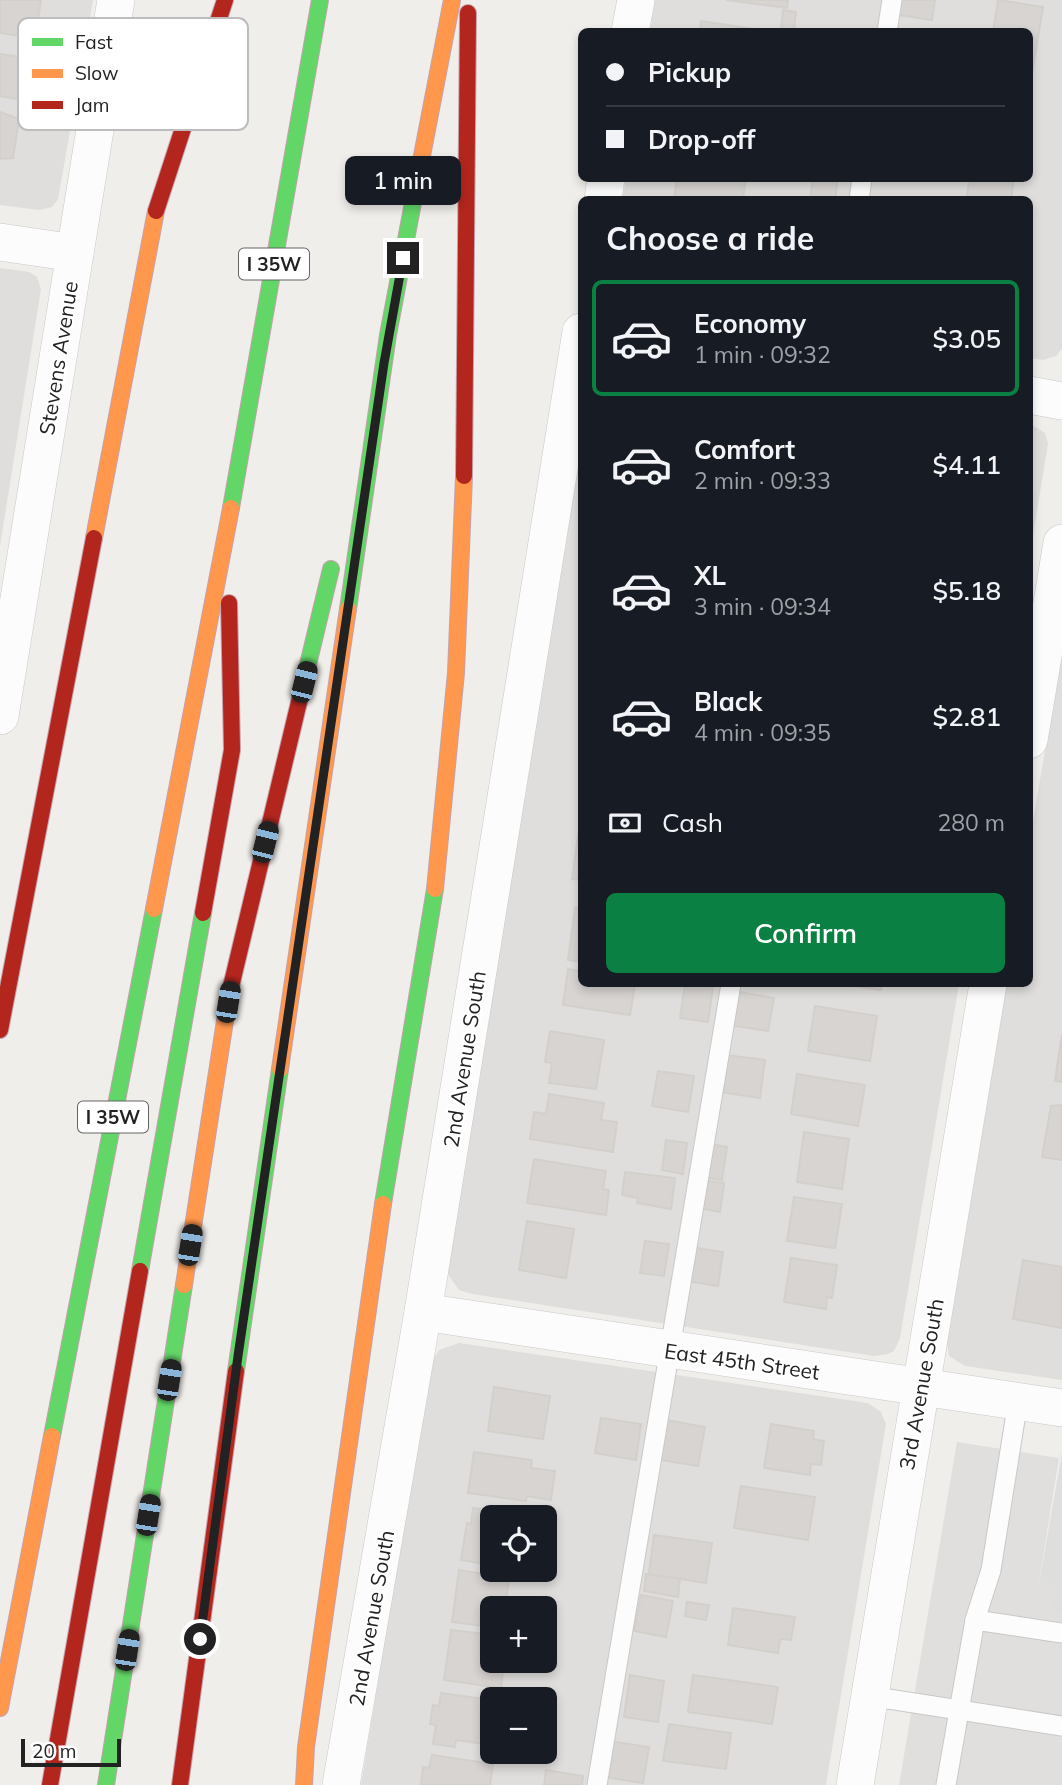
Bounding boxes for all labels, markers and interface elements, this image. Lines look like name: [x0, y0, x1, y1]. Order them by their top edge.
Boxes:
legend: [18, 18, 248, 130]
text: Fast: [75, 30, 113, 54]
text: Pickup: [648, 56, 731, 89]
text: Slow: [75, 61, 119, 85]
text: Jam: [75, 93, 109, 117]
text: Drop-off: [648, 123, 755, 156]
callout: 1 min: [345, 156, 461, 205]
text: 1 min: [373, 166, 433, 195]
text: Choose a ride: [606, 218, 814, 258]
route end: [387, 242, 419, 274]
road number: I 35W: [239, 248, 309, 280]
street label: Stevens Avenue: [33, 279, 83, 437]
icon: car: [610, 307, 673, 370]
text: Economy: [694, 307, 806, 340]
text: $3.05: [932, 322, 1001, 355]
text: 1 min · 09:32: [694, 340, 831, 369]
icon: car: [610, 433, 673, 496]
text: Comfort: [694, 433, 795, 466]
text: $4.11: [932, 448, 1001, 481]
text: 2 min · 09:33: [694, 466, 831, 495]
icon: car: [610, 559, 673, 622]
text: XL: [694, 559, 726, 592]
text: $5.18: [932, 574, 1001, 607]
text: 3 min · 09:34: [694, 592, 831, 621]
car: [289, 659, 320, 705]
icon: car: [610, 685, 673, 748]
text: Black: [694, 685, 762, 718]
text: $2.81: [932, 700, 1001, 733]
text: 4 min · 09:35: [694, 718, 831, 747]
icon: cash: [606, 804, 644, 842]
text: Cash: [662, 806, 723, 839]
text: 280 m: [937, 808, 1005, 837]
car: [250, 819, 281, 865]
button: Confirm: [606, 893, 1005, 973]
street label: 2nd Avenue South: [437, 969, 491, 1149]
car: [215, 980, 242, 1024]
road number: I 35W: [78, 1102, 148, 1133]
car: [177, 1223, 204, 1267]
street label: 3rd Avenue South: [893, 1296, 949, 1472]
street label: East 45th Street: [663, 1337, 821, 1385]
car: [156, 1358, 183, 1402]
car: [135, 1493, 162, 1537]
map controls: [480, 1505, 557, 1764]
button: locate: [480, 1505, 557, 1582]
street label: 2nd Avenue South: [343, 1528, 399, 1708]
button: +: [480, 1596, 557, 1673]
route start: [184, 1623, 216, 1655]
car: [114, 1628, 141, 1672]
button: −: [480, 1687, 557, 1764]
scale bar: [21, 1736, 121, 1768]
text: 20 m: [32, 1739, 76, 1763]

